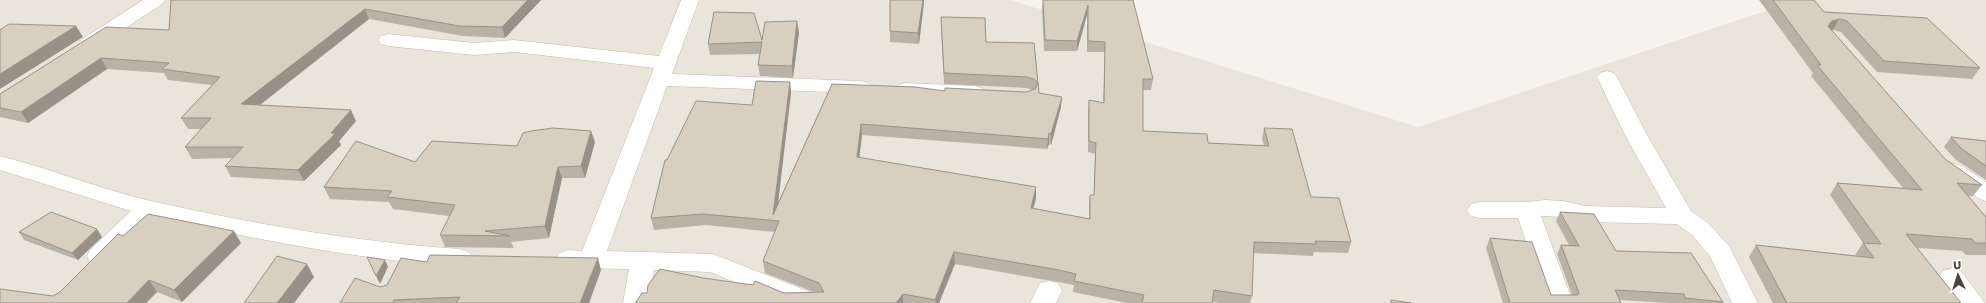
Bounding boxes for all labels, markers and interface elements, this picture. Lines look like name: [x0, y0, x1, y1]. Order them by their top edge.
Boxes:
north arrow: [1938, 255, 1978, 295]
text: U: [1953, 258, 1962, 271]

